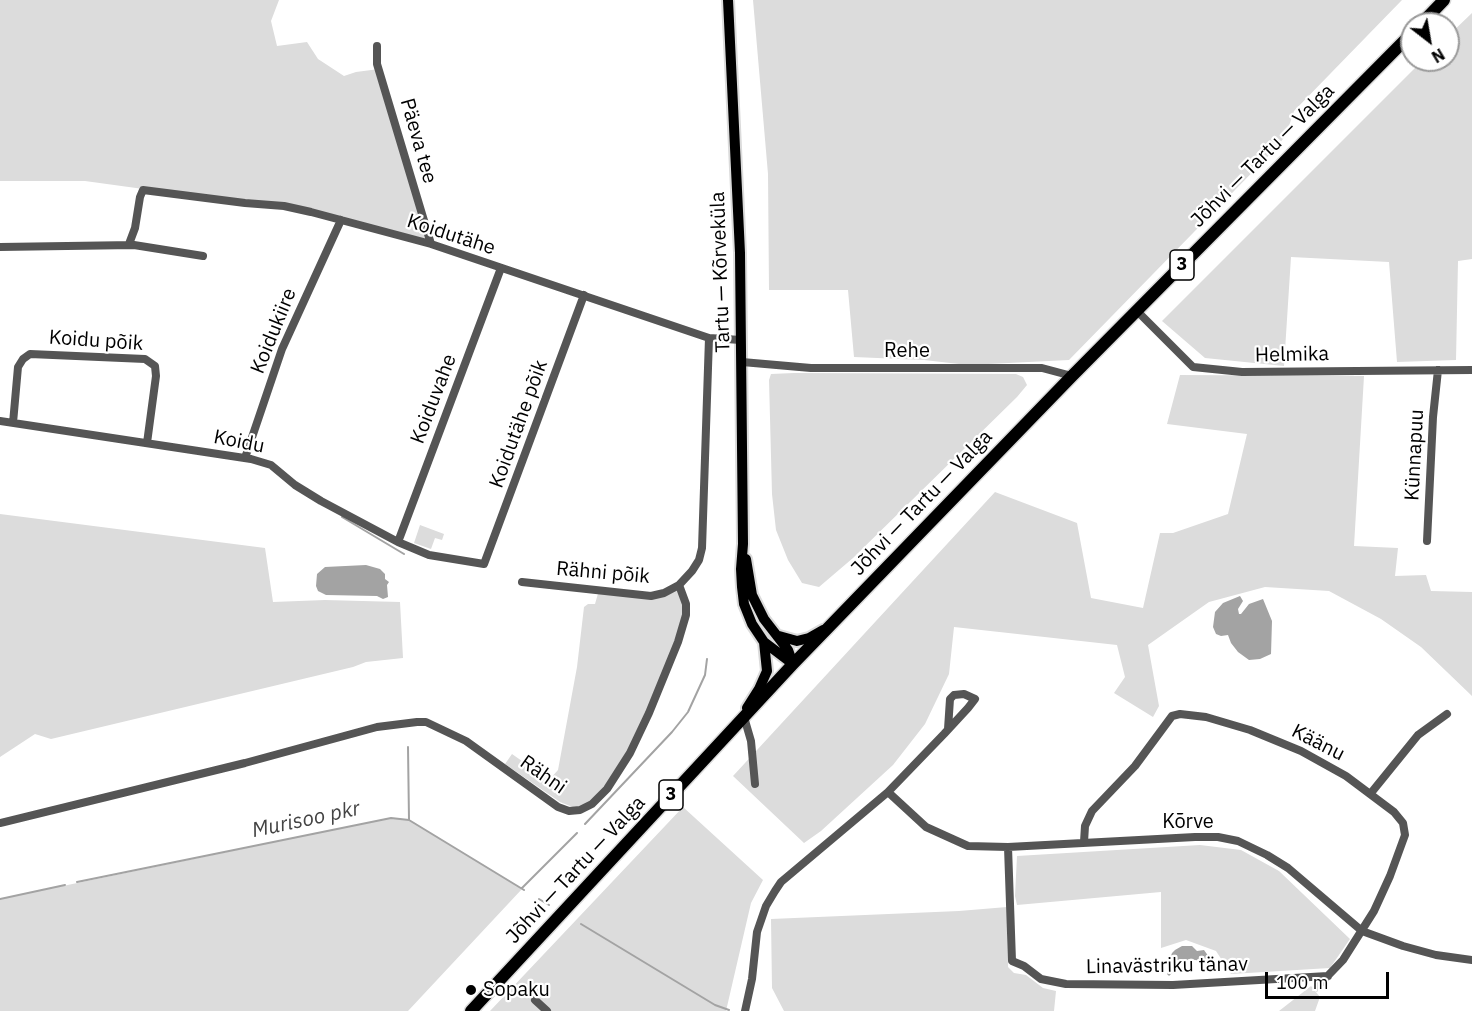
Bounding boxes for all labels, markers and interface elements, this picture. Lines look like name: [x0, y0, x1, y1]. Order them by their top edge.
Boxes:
north arrow: [1400, 12, 1460, 72]
text: N: [1428, 44, 1448, 67]
street label: Jõhvi — Tartu — Valga: [1186, 79, 1340, 233]
street label: Päeva tee: [394, 96, 442, 186]
street label: Tartu — Kõrveküla: [706, 191, 736, 353]
street label: Koidutähe: [404, 209, 498, 261]
road number: 3: [1170, 250, 1194, 280]
street label: Koidukiire: [246, 285, 302, 377]
street label: Koidu põik: [48, 326, 144, 356]
street label: Rehe: [884, 339, 930, 363]
street label: Helmika: [1255, 342, 1329, 368]
street label: Koiduvahe: [406, 351, 462, 447]
street label: Koidutähe põik: [485, 357, 553, 491]
street label: Künnapuu: [1401, 409, 1429, 501]
street label: Koidu: [212, 425, 266, 459]
street label: Jõhvi — Tartu — Valga: [846, 425, 998, 581]
street label: Rähni põik: [555, 557, 651, 589]
street label: Käänu: [1287, 719, 1349, 767]
street label: Rähni: [515, 751, 571, 799]
road number: 3: [659, 780, 683, 810]
street label: Jõhvi — Tartu — Valga: [501, 791, 651, 949]
water label: Murisoo pkr: [250, 796, 362, 844]
street label: Kõrve: [1162, 810, 1214, 834]
street label: Linavästriku tänav: [1086, 953, 1248, 979]
scale bar: [1268, 960, 1392, 998]
text: 100 m: [1276, 971, 1328, 994]
place label: Sopaku: [483, 978, 550, 1002]
marker: Sopaku: [464, 983, 478, 997]

